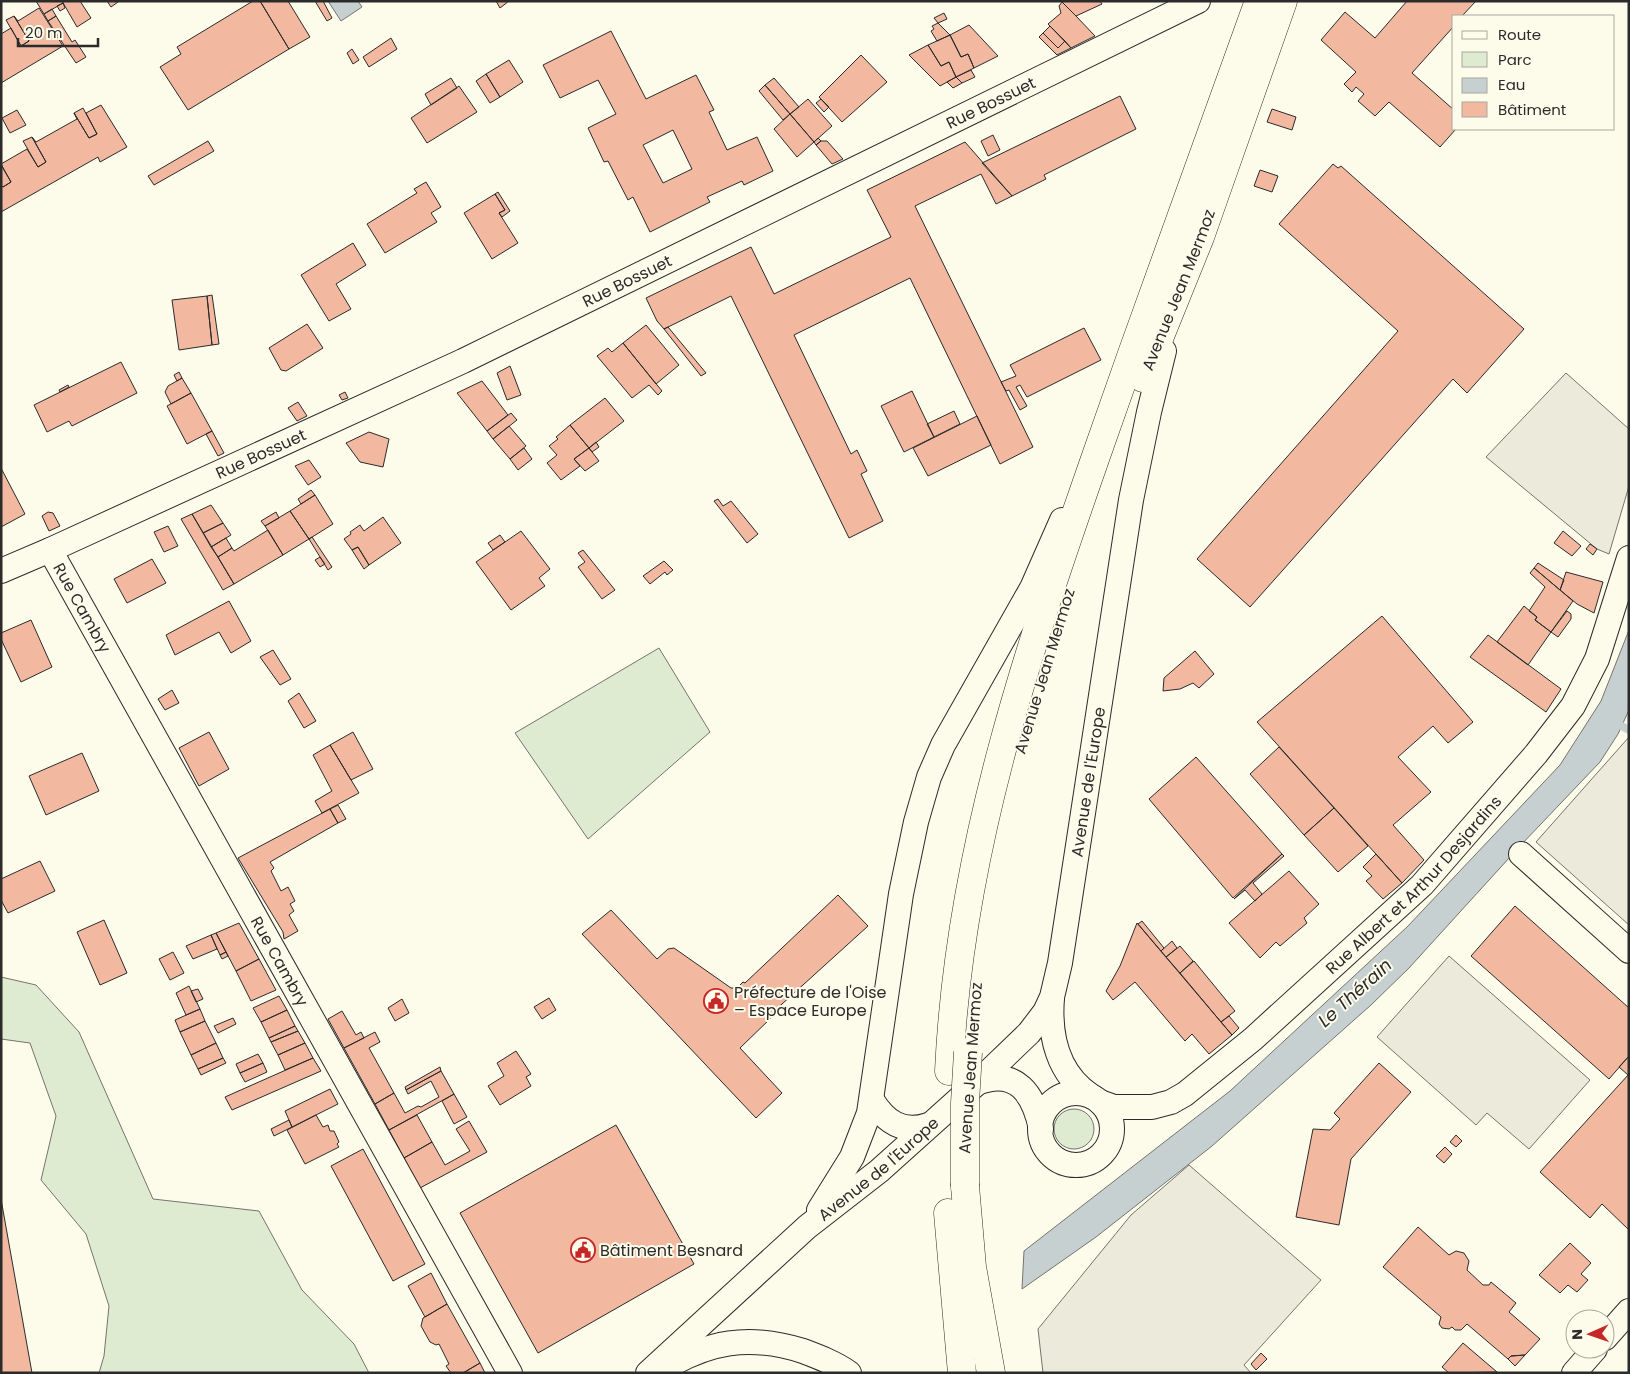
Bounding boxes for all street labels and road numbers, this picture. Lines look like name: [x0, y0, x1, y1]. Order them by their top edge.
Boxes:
street label: Rue Bossuet: [942, 71, 1040, 135]
street label: Avenue Jean Mermoz: [1136, 206, 1221, 374]
street label: Rue Bossuet: [579, 249, 676, 313]
street label: Rue Bossuet: [212, 423, 310, 485]
street label: Rue Cambry: [47, 559, 116, 657]
street label: Avenue Jean Mermoz: [1008, 586, 1081, 757]
street label: Avenue de l'Europe: [1065, 705, 1111, 859]
street label: Rue Albert et Arthur Desjardins: [1321, 791, 1507, 980]
street label: Rue Cambry: [245, 912, 314, 1010]
street label: Avenue Jean Mermoz: [953, 982, 988, 1155]
street label: Avenue de l'Europe: [813, 1112, 944, 1226]

